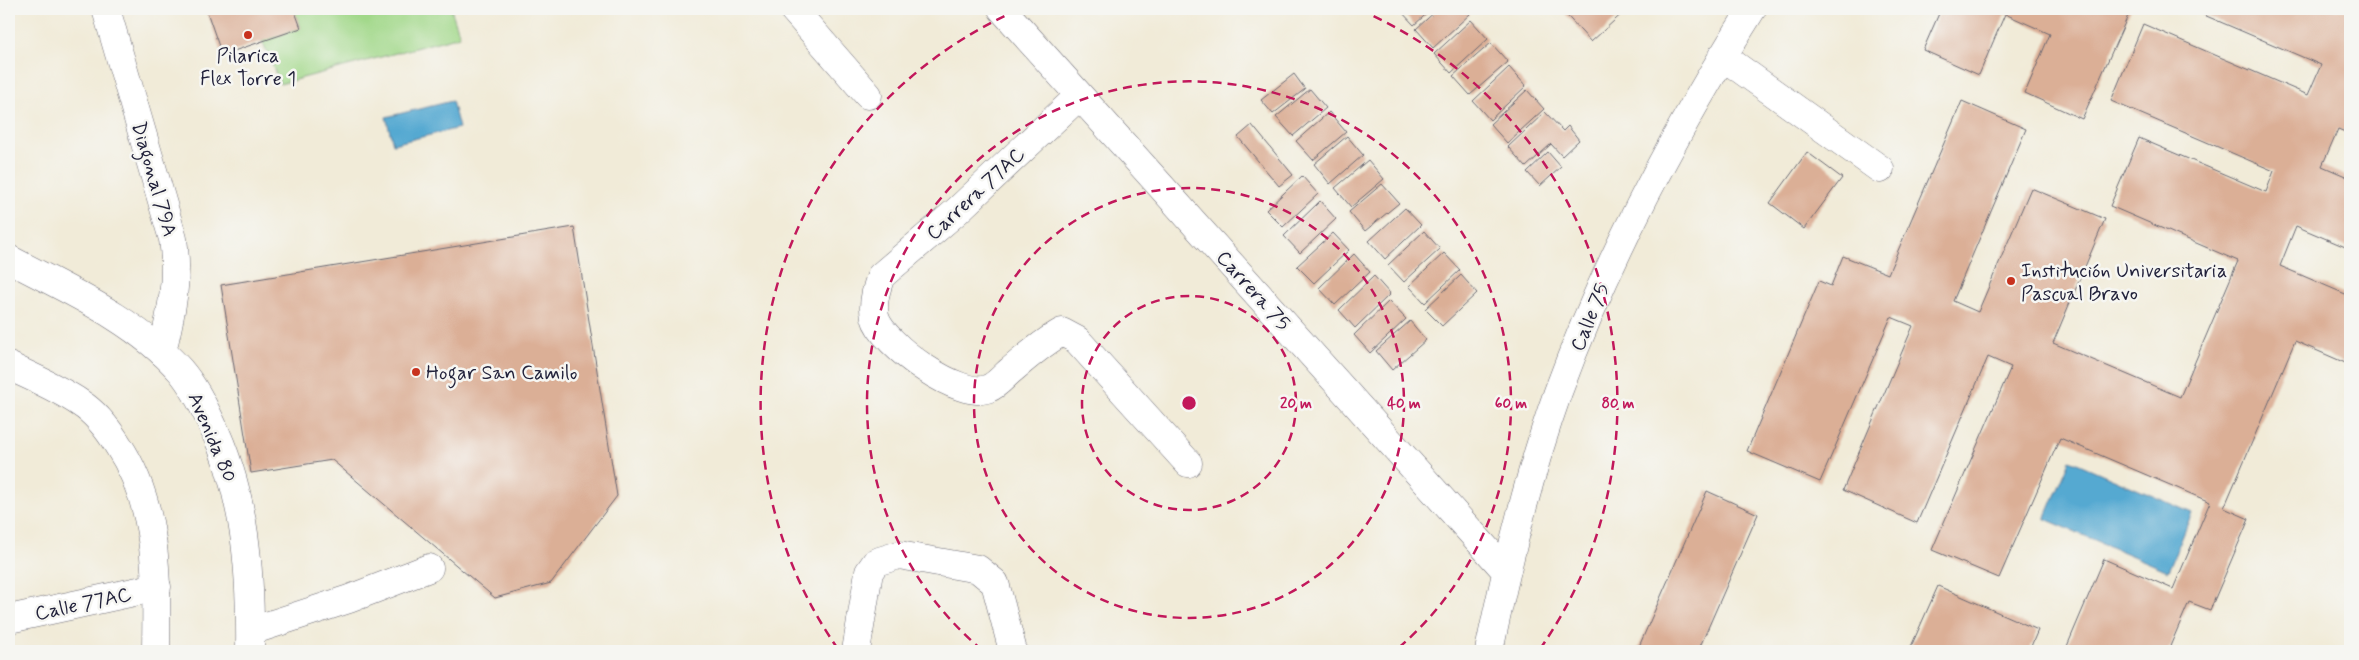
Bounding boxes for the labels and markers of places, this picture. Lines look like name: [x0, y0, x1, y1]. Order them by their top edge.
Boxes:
marker: Pilarica Flex Torre 1: [242, 29, 254, 41]
place label: Pilarica Flex Torre 1: [200, 43, 296, 93]
place label: Institución Universitaria Pascual Bravo: [2021, 258, 2227, 308]
marker: Institución Universitaria Pascual Bravo: [2005, 275, 2017, 287]
place label: Hogar San Camilo: [426, 360, 577, 389]
marker: Hogar San Camilo: [410, 366, 422, 378]
centre of rings: [1180, 394, 1198, 412]

